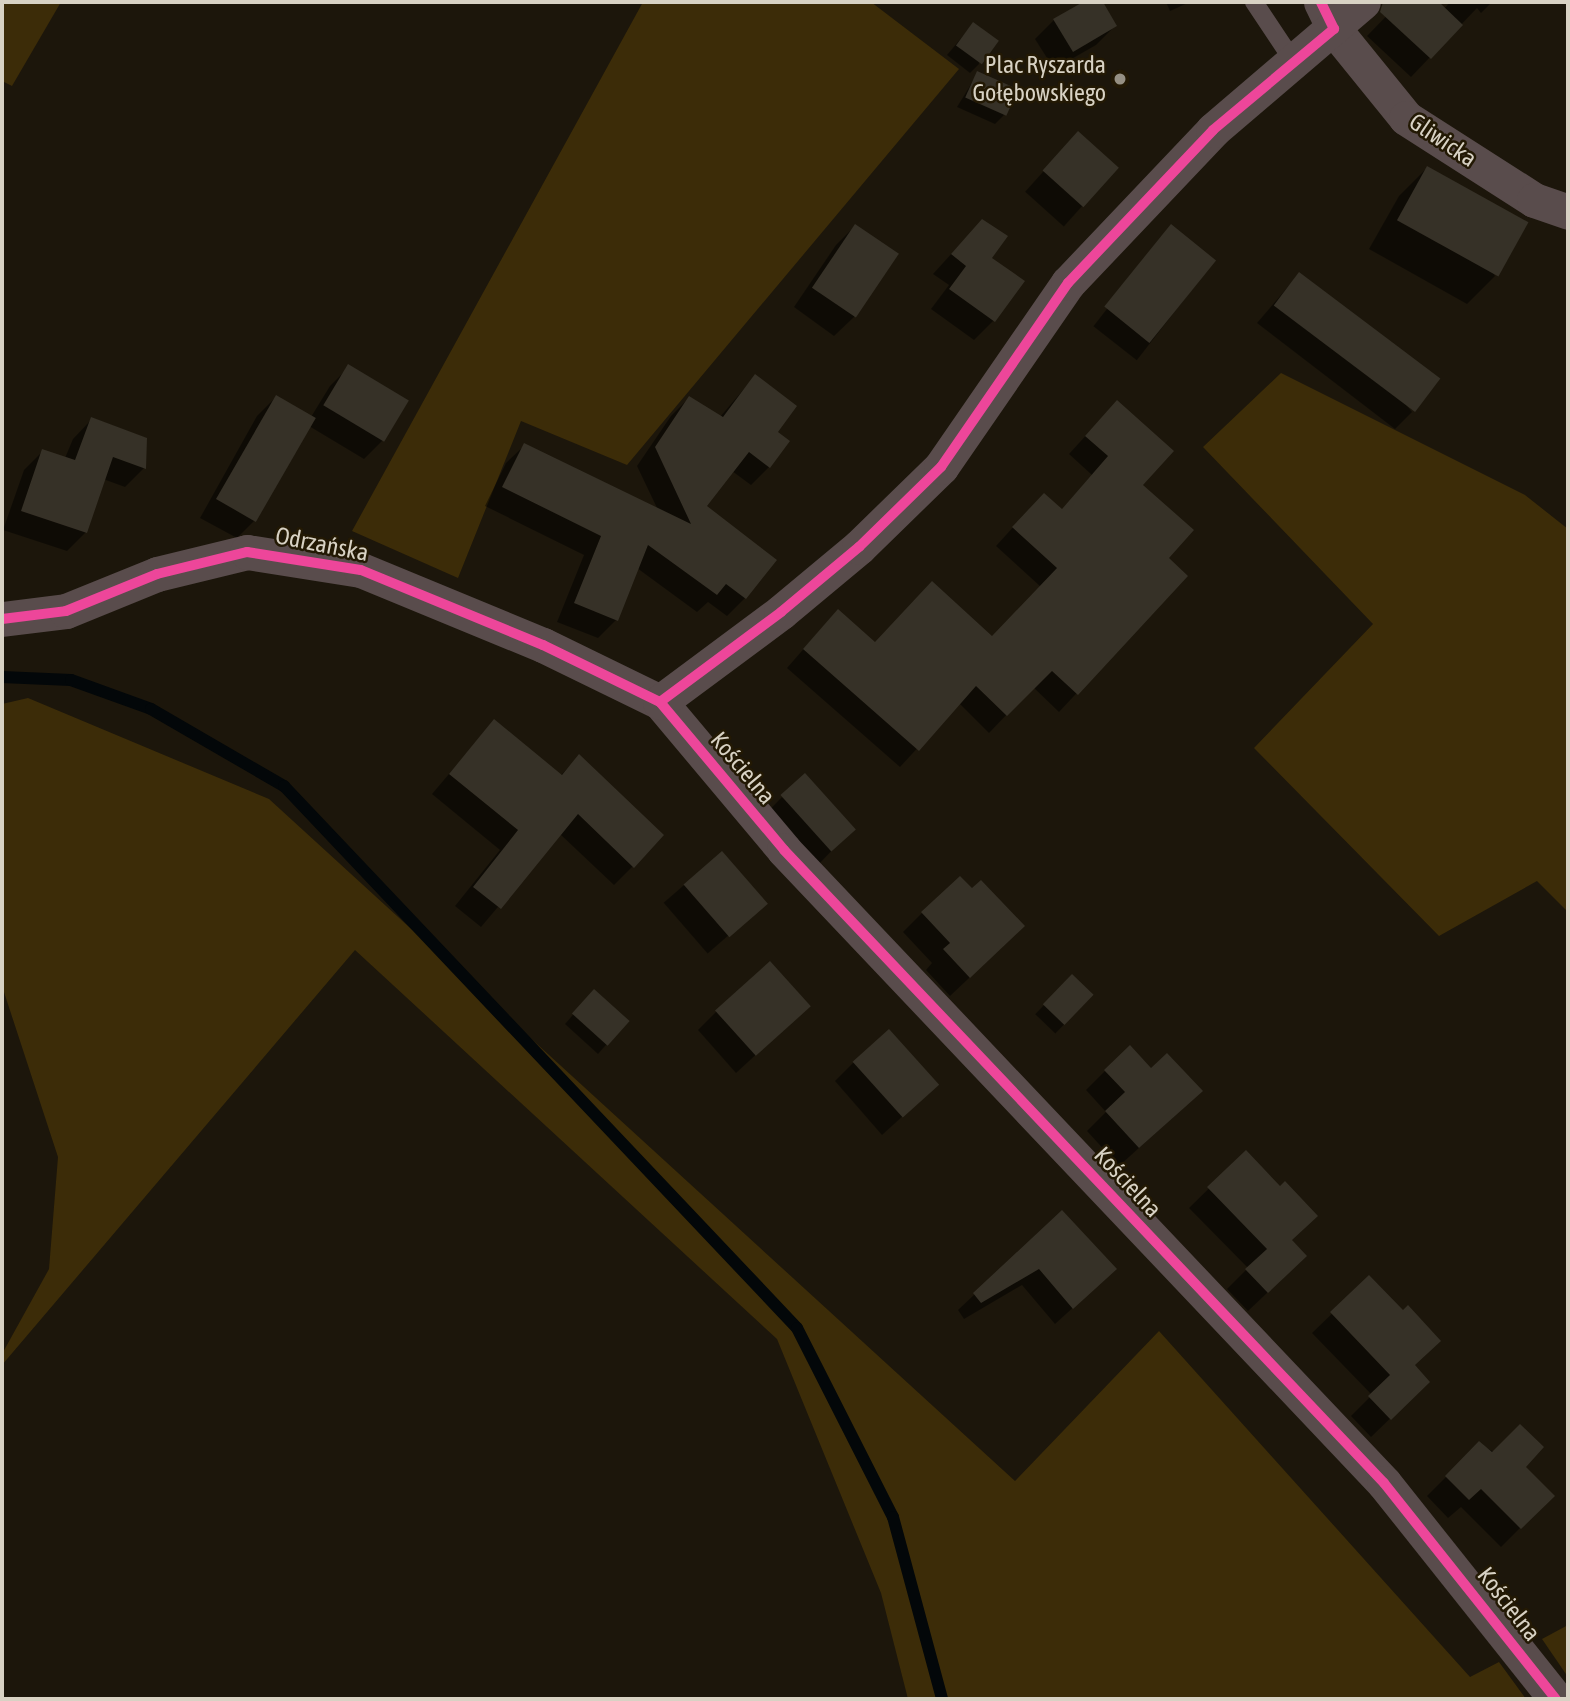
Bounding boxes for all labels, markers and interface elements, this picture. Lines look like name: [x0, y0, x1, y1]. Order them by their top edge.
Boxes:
place label: Plac Ryszarda Gołębowskiego: [972, 51, 1106, 107]
marker: Plac Ryszarda Gołębowskiego: [1112, 71, 1128, 87]
street label: Gliwicka: [1404, 107, 1482, 173]
street label: Odrzańska: [273, 521, 371, 567]
street label: Kościelna: [704, 726, 782, 810]
street label: Kościelna: [1088, 1141, 1168, 1223]
street label: Kościelna: [1471, 1561, 1547, 1647]

